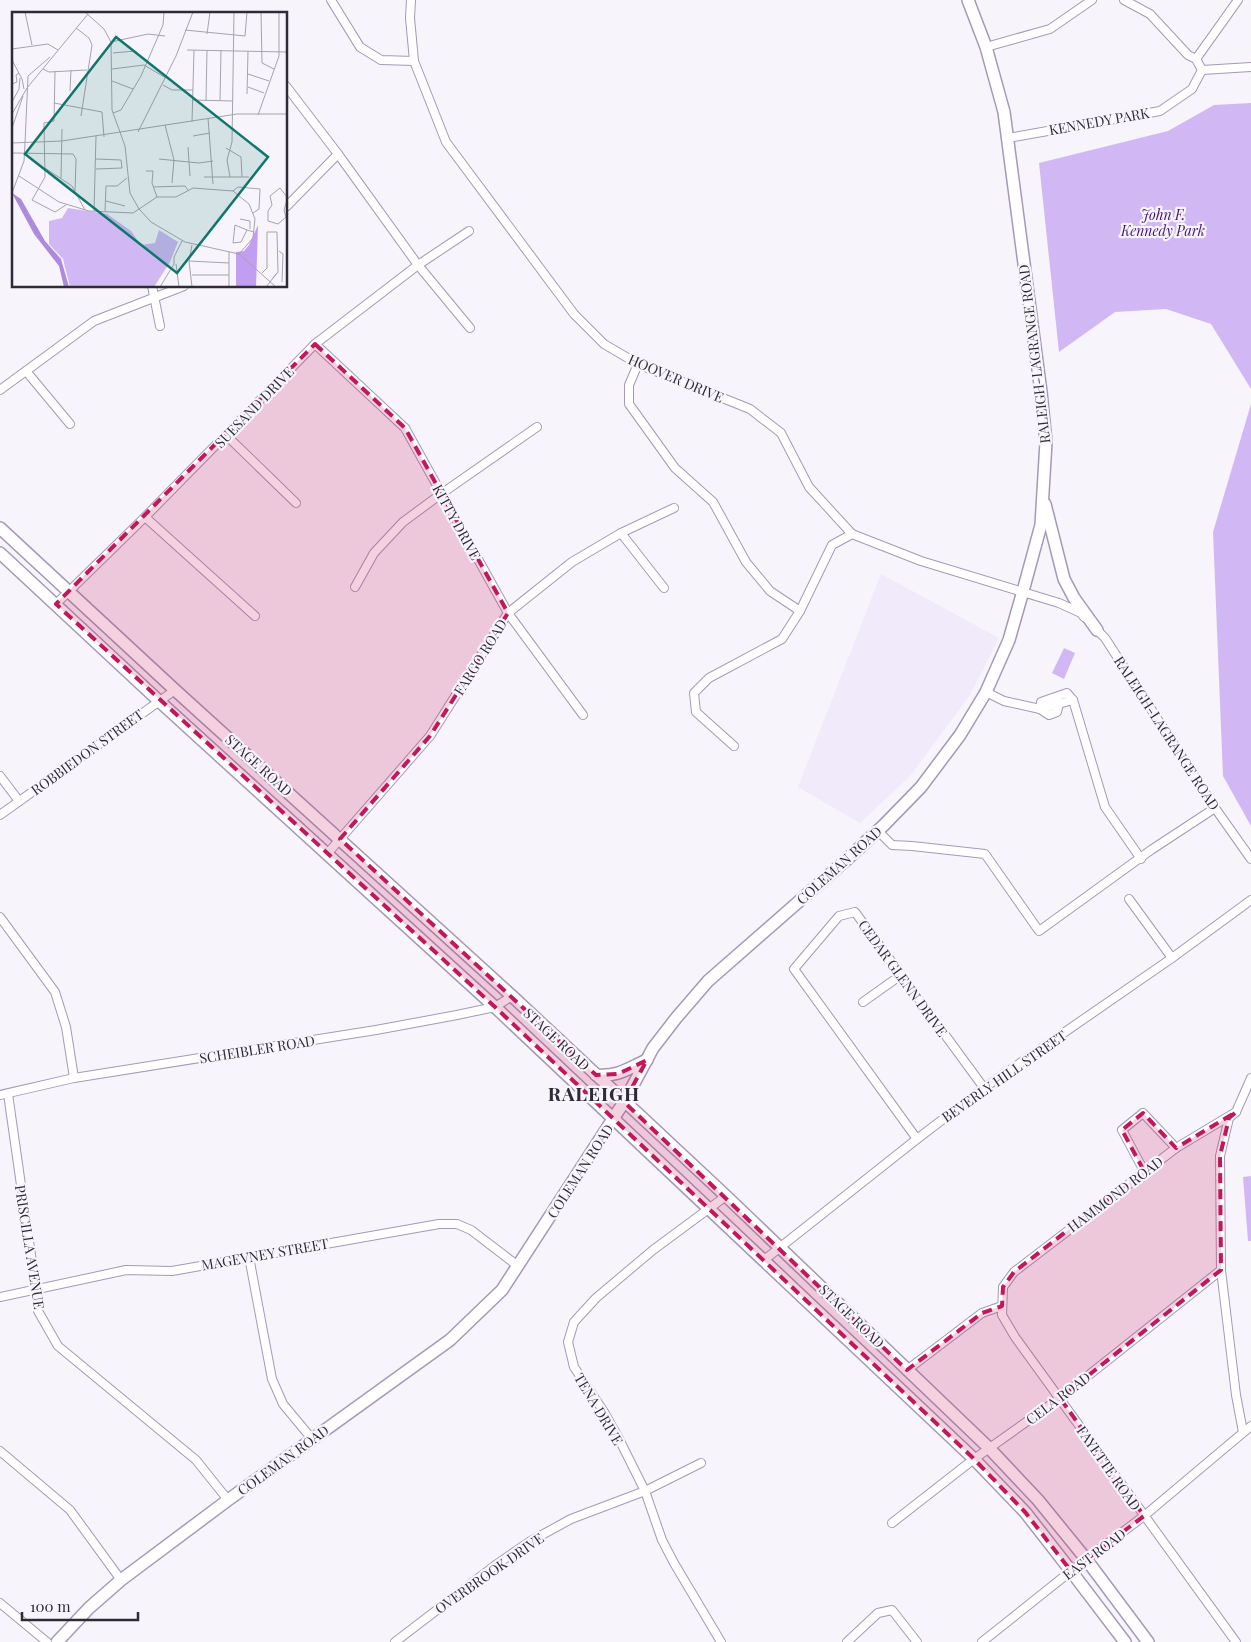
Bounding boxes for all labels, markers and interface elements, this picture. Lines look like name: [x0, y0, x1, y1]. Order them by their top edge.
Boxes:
inset map: [12, 12, 288, 288]
street label: KENNEDY PARK: [1047, 103, 1151, 139]
park label: John F. Kennedy Park: [1120, 205, 1205, 240]
street label: RALEIGH-LAGRANGE ROAD: [1014, 263, 1054, 445]
street label: HOOVER DRIVE: [625, 349, 727, 407]
street label: SUESAND DRIVE: [210, 362, 298, 452]
street label: KITTY DRIVE: [428, 481, 486, 563]
street label: FARGO ROAD: [449, 615, 511, 699]
street label: RALEIGH-LAGRANGE ROAD: [1110, 652, 1224, 814]
street label: ROBBIEDON STREET: [27, 705, 147, 799]
street label: STAGE ROAD: [221, 730, 297, 800]
street label: COLEMAN ROAD: [792, 822, 886, 908]
street label: CEDAR GLENN DRIVE: [854, 916, 952, 1040]
street label: STAGE ROAD: [520, 1003, 594, 1075]
street label: BEVERLY HILL STREET: [938, 1025, 1071, 1126]
street label: SCHEIBLER ROAD: [198, 1030, 316, 1068]
district label: RALEIGH: [548, 1080, 640, 1106]
street label: COLEMAN ROAD: [542, 1120, 618, 1222]
street label: HAMMOND ROAD: [1063, 1152, 1167, 1236]
street label: PRISCILLA AVENUE: [11, 1183, 49, 1311]
street label: MAGEVNEY STREET: [200, 1233, 330, 1275]
street label: STAGE ROAD: [815, 1280, 889, 1352]
street label: CELA ROAD: [1022, 1367, 1094, 1429]
street label: TENA DRIVE: [570, 1370, 628, 1448]
street label: COLEMAN ROAD: [233, 1420, 333, 1500]
street label: FAYETTE ROAD: [1073, 1422, 1145, 1514]
street label: EAST ROAD: [1058, 1524, 1130, 1584]
street label: OVERBROOK DRIVE: [431, 1528, 547, 1618]
scale bar: [22, 1590, 139, 1622]
text: 100 m: [30, 1596, 71, 1616]

